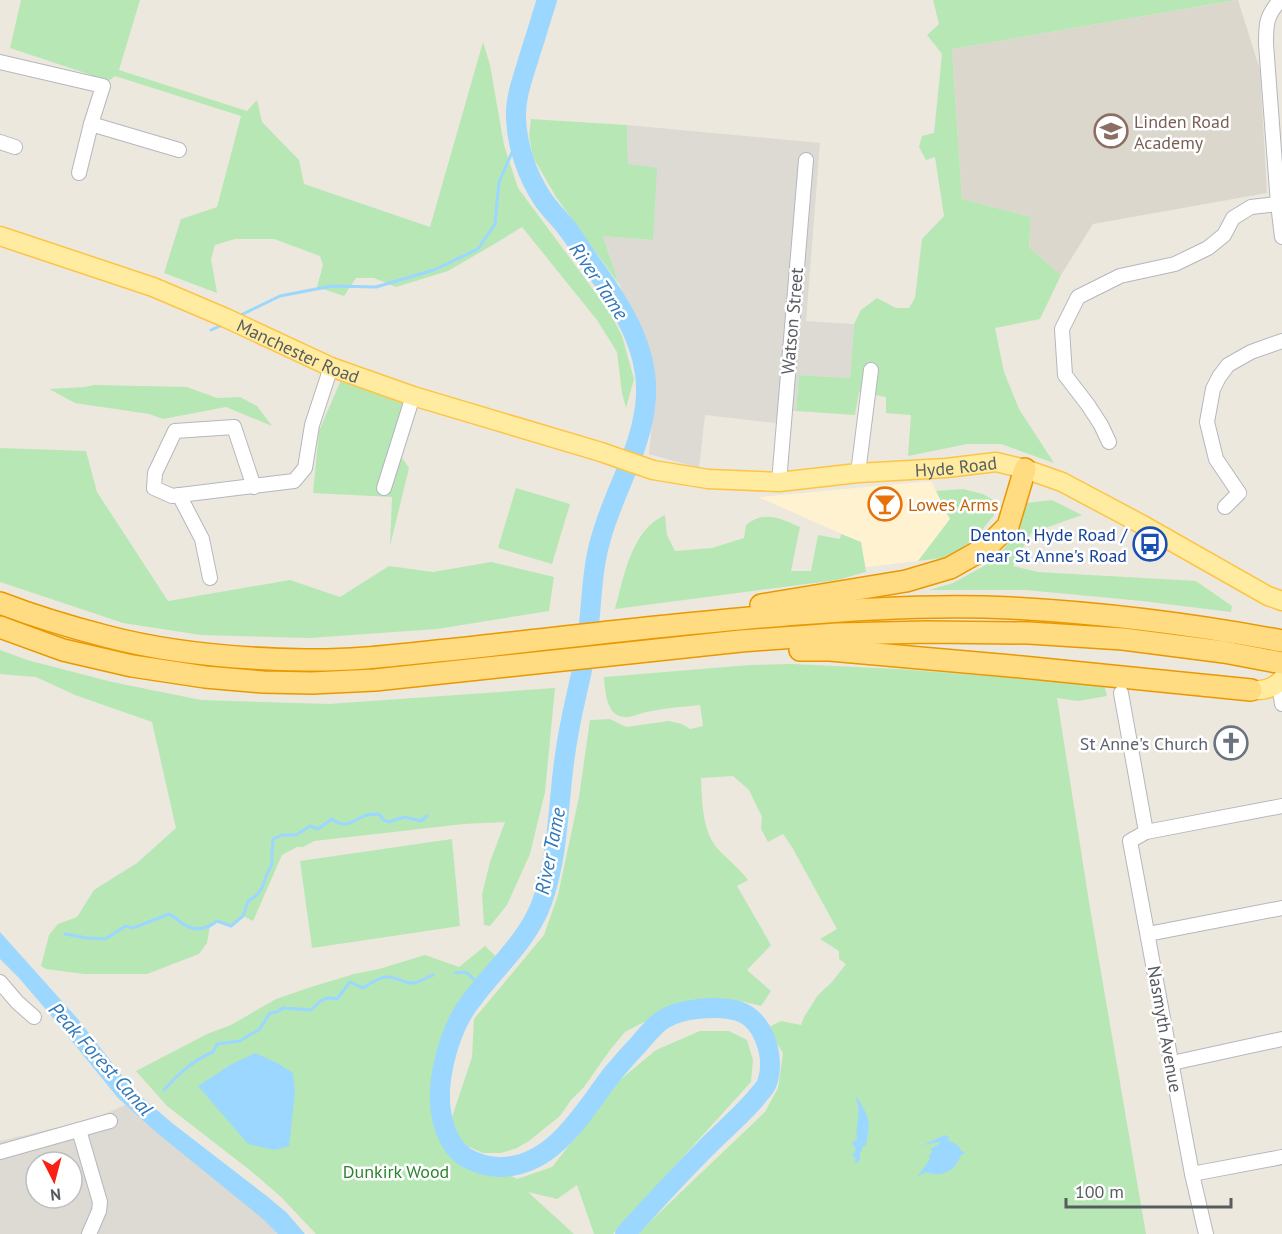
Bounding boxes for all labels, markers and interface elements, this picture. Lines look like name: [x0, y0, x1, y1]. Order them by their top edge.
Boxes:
place label: Linden Road Academy: [1134, 110, 1230, 154]
school or university icon: Linden Road Academy: [1093, 113, 1129, 149]
water label: River Tame: [564, 237, 635, 325]
street label: Watson Street: [776, 267, 808, 375]
street label: Manchester Road: [233, 313, 363, 388]
street label: Hyde Road: [914, 450, 998, 481]
bar icon: Lowes Arms: [867, 486, 903, 522]
place label: Lowes Arms: [908, 493, 999, 516]
place label: Denton, Hyde Road / near St Anne's Road: [970, 523, 1129, 567]
bus stop icon: Denton, Hyde Road / near St Anne's Road: [1132, 526, 1168, 562]
church icon: St Anne's Church: [1213, 725, 1249, 761]
place label: St Anne's Church: [1080, 732, 1208, 755]
water label: River Tame: [529, 805, 571, 897]
street label: Nasmyth Avenue: [1143, 964, 1187, 1094]
water label: Peak Forest Canal: [43, 997, 159, 1122]
north arrow: [24, 1150, 84, 1210]
park label: Dunkirk Wood: [343, 1160, 449, 1183]
scale bar: [1066, 1171, 1231, 1209]
text: 100 m: [1075, 1180, 1124, 1203]
text: N: [49, 1184, 62, 1205]

